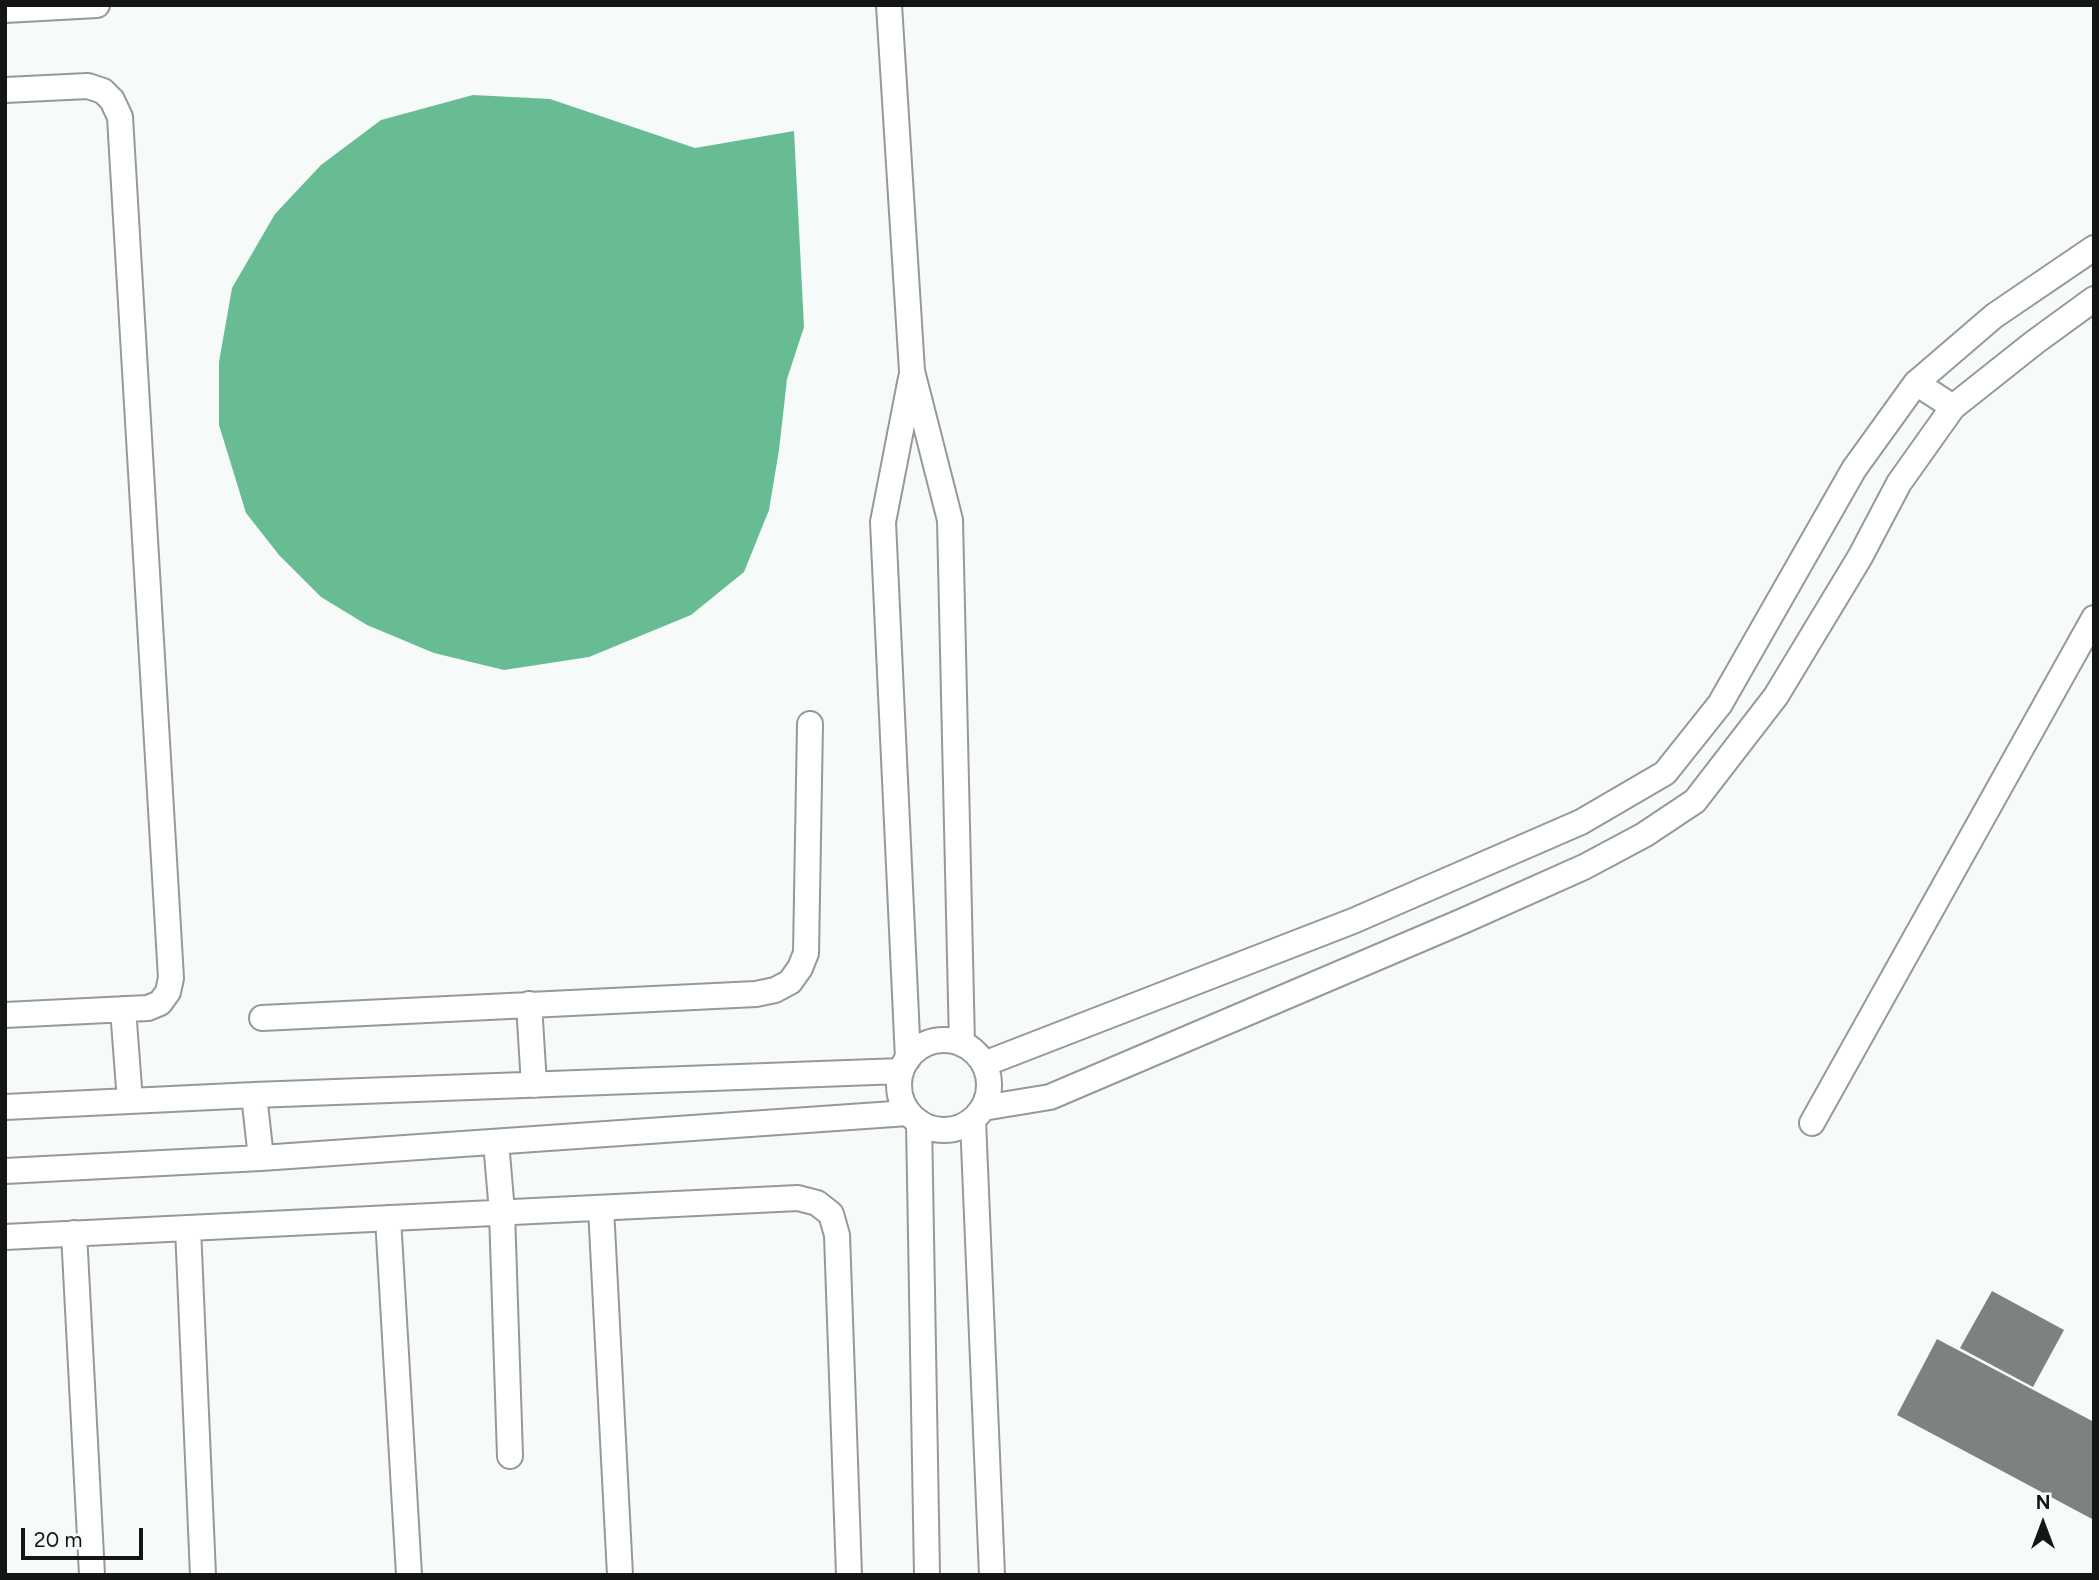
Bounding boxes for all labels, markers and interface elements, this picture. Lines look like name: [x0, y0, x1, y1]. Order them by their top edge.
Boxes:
north arrow: [2008, 1489, 2078, 1559]
text: N: [2036, 1491, 2050, 1514]
scale bar: [24, 1514, 147, 1558]
text: 20 m: [34, 1527, 82, 1552]

